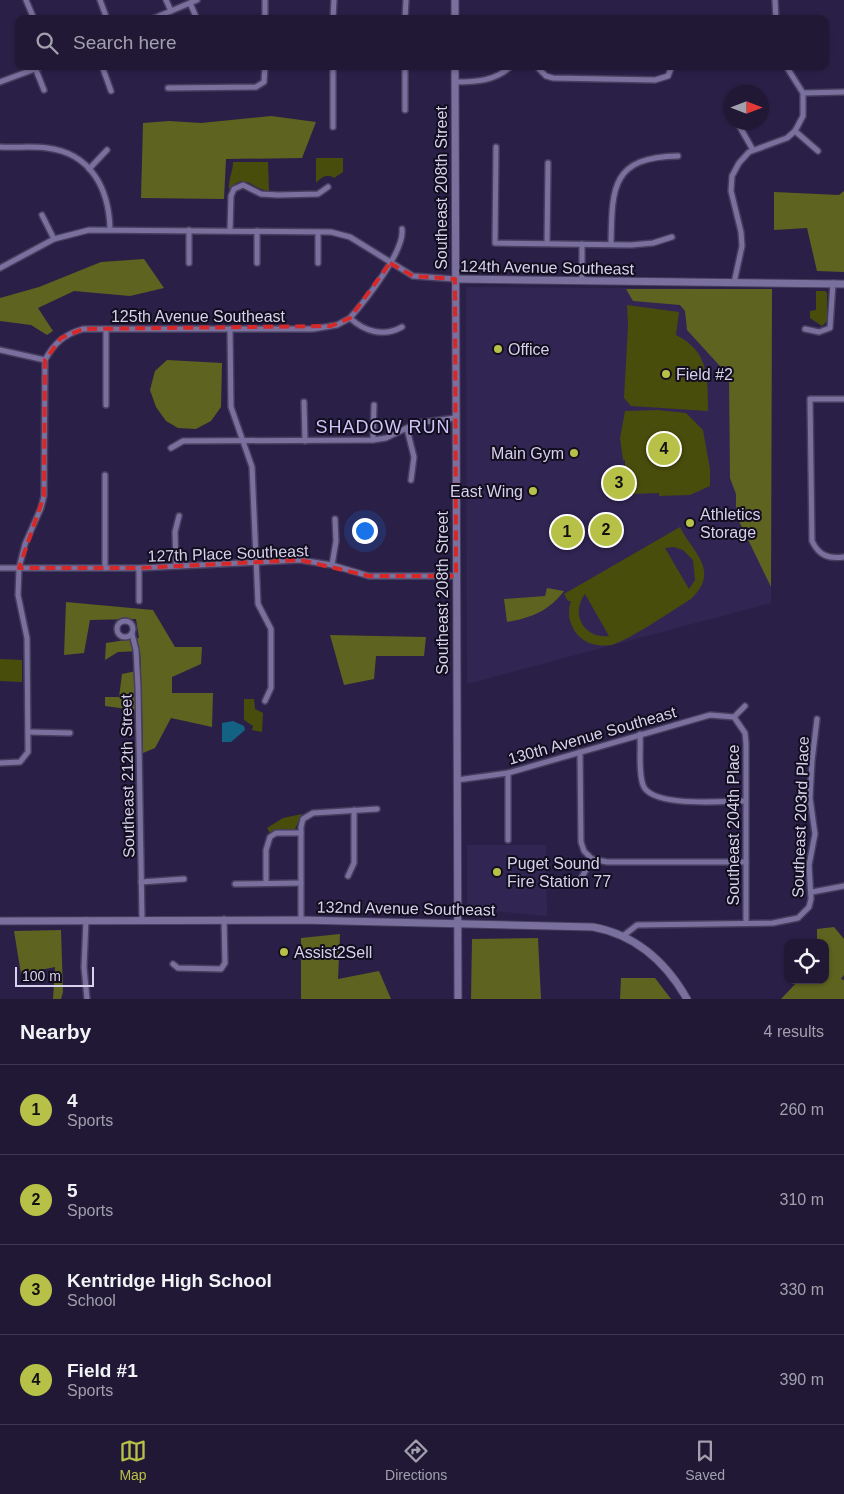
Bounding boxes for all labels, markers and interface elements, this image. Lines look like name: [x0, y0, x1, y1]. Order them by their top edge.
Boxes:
search box: [15, 15, 829, 70]
icon: search: [33, 29, 61, 57]
text: Search here: [73, 32, 177, 53]
north arrow: [724, 85, 769, 130]
street label: Southeast 208th Street: [433, 106, 450, 270]
street label: 124th Avenue Southeast: [460, 257, 635, 278]
street label: 125th Avenue Southeast: [111, 308, 286, 325]
place label: Office: [508, 341, 550, 358]
marker: Office: [492, 343, 504, 355]
place label: Field #2: [676, 366, 733, 383]
marker: Field #2: [660, 368, 672, 380]
district label: SHADOW RUN: [316, 417, 451, 437]
pin: 4: [648, 430, 680, 468]
place label: Main Gym: [491, 445, 564, 462]
marker: Main Gym: [568, 447, 580, 459]
pin: 3: [603, 464, 635, 502]
place label: East Wing: [450, 483, 523, 500]
marker: East Wing: [527, 485, 539, 497]
place label: Athletics Storage: [700, 506, 760, 541]
street label: Southeast 208th Street: [434, 511, 451, 675]
pin: 2: [590, 511, 622, 549]
pin: 1: [551, 513, 583, 551]
marker: Athletics Storage: [684, 517, 696, 529]
your location: [352, 518, 378, 544]
street label: 127th Place Southeast: [147, 542, 309, 565]
street label: Southeast 212th Street: [118, 693, 137, 858]
street label: 130th Avenue Southeast: [506, 703, 679, 768]
street label: Southeast 203rd Place: [789, 736, 812, 898]
street label: Southeast 204th Place: [725, 744, 742, 906]
place label: Puget Sound Fire Station 77: [507, 855, 611, 890]
marker: Puget Sound Fire Station 77: [491, 866, 503, 878]
street label: 132nd Avenue Southeast: [317, 898, 496, 919]
map controls: [784, 939, 829, 984]
button: locate: [784, 939, 829, 984]
place label: Assist2Sell: [294, 944, 372, 961]
marker: Assist2Sell: [278, 946, 290, 958]
scale bar: [15, 964, 94, 987]
text: 100 m: [22, 968, 61, 984]
text: Nearby: [20, 1020, 91, 1043]
text: 4 results: [764, 1023, 824, 1040]
text: 4: [67, 1090, 78, 1111]
text: 1: [32, 1101, 40, 1118]
text: 260 m: [780, 1101, 824, 1118]
text: Sports: [67, 1112, 113, 1129]
text: 5: [67, 1180, 78, 1201]
text: 2: [32, 1191, 40, 1208]
text: 310 m: [780, 1191, 824, 1208]
text: Sports: [67, 1202, 113, 1219]
text: Kentridge High School: [67, 1270, 272, 1291]
text: 3: [32, 1281, 40, 1298]
text: 330 m: [780, 1281, 824, 1298]
text: School: [67, 1292, 116, 1309]
text: Field #1: [67, 1360, 138, 1381]
text: 4: [32, 1371, 40, 1388]
text: 390 m: [780, 1371, 824, 1388]
text: Sports: [67, 1382, 113, 1399]
tab: Map: [119, 1437, 147, 1483]
tab: Directions: [385, 1437, 447, 1483]
tab: Saved: [685, 1437, 725, 1483]

